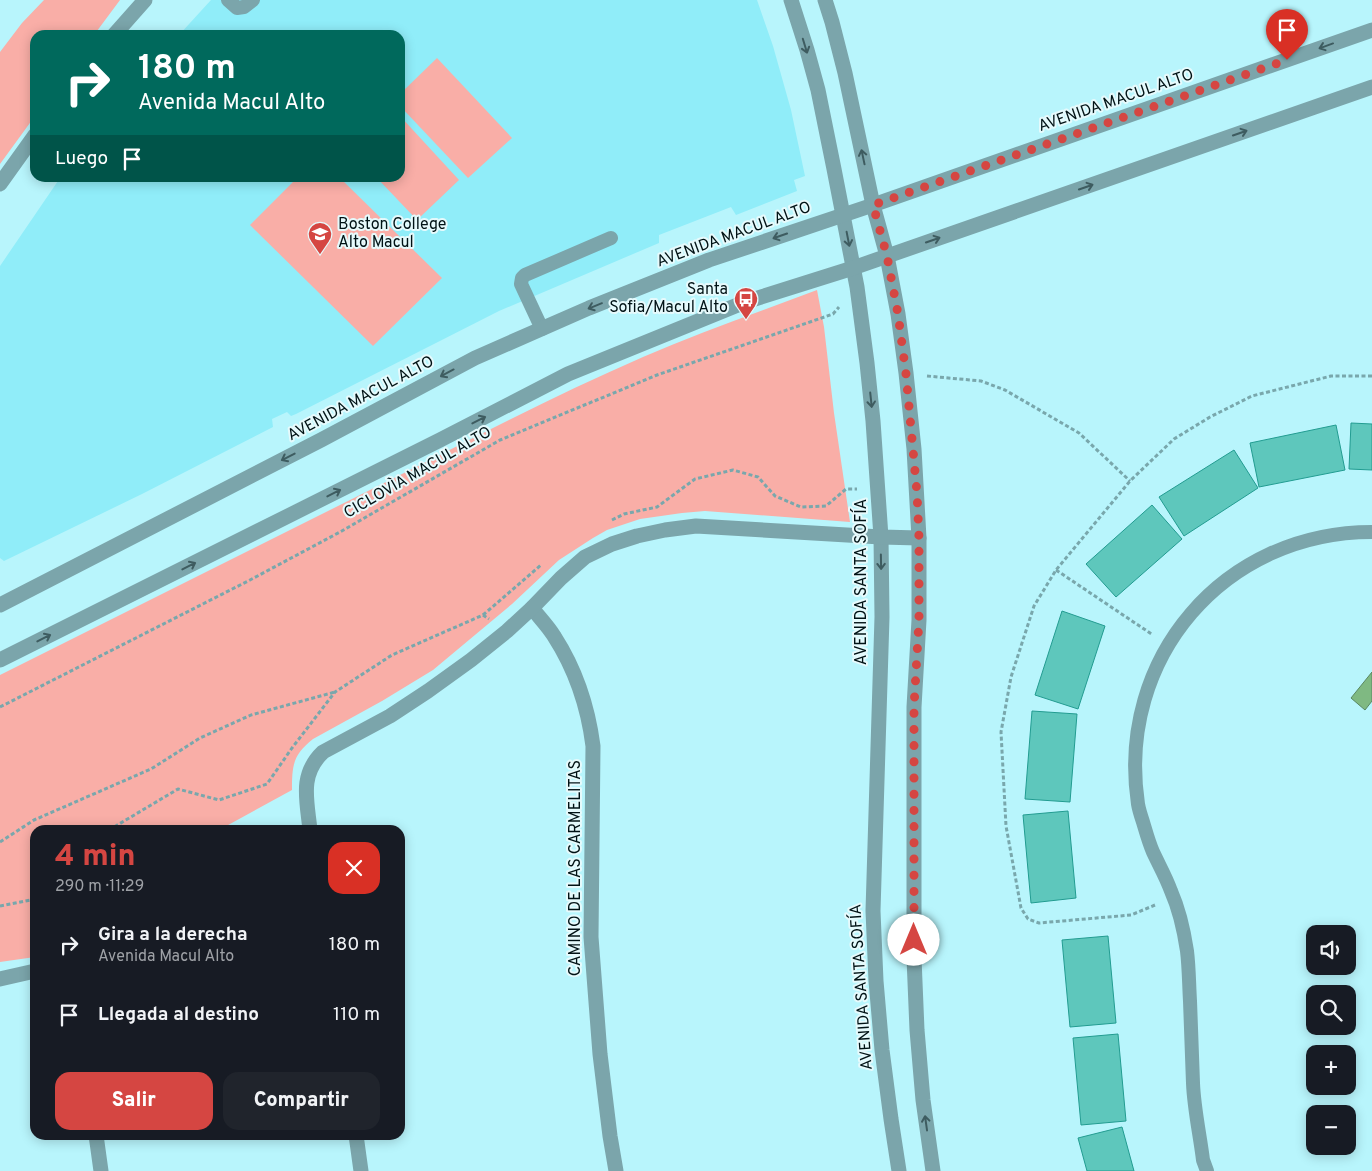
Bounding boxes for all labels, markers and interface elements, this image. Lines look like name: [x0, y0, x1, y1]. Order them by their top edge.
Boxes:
pin: [1266, 9, 1308, 60]
icon: arrive: [1273, 16, 1301, 44]
one-way arrow: [801, 38, 811, 54]
one-way arrow: [1319, 42, 1334, 51]
text: 180 m: [138, 47, 236, 91]
icon: right: [55, 50, 120, 115]
street label: AVENIDA MACUL ALTO: [1036, 65, 1196, 137]
text: Avenida Macul Alto: [138, 90, 325, 117]
one-way arrow: [1231, 128, 1247, 137]
icon: arrive: [118, 145, 146, 173]
text: Luego: [55, 147, 108, 171]
one-way arrow: [858, 150, 867, 166]
one-way arrow: [1078, 181, 1094, 191]
street label: AVENIDA MACUL ALTO: [654, 198, 814, 272]
place label: Boston College Alto Macul: [338, 215, 446, 253]
school or university icon: Boston College Alto Macul: [307, 221, 333, 255]
one-way arrow: [843, 231, 853, 247]
one-way arrow: [773, 232, 788, 241]
one-way arrow: [924, 235, 940, 244]
place label: Santa Sofia/Macul Alto: [609, 280, 728, 318]
bus stop icon: Santa Sofia/Macul Alto: [733, 286, 759, 320]
one-way arrow: [588, 301, 603, 311]
street label: AVENIDA MACUL ALTO: [284, 352, 438, 446]
one-way arrow: [440, 368, 455, 378]
one-way arrow: [866, 392, 876, 408]
one-way arrow: [471, 415, 486, 424]
street label: CICLOVÌA MACUL ALTO: [340, 421, 495, 524]
one-way arrow: [281, 453, 296, 462]
one-way arrow: [326, 488, 341, 497]
street label: AVENIDA SANTA SOFÍA: [850, 499, 872, 665]
one-way arrow: [876, 554, 886, 570]
one-way arrow: [181, 560, 196, 570]
one-way arrow: [36, 633, 51, 643]
street label: CAMINO DE LAS CARMELITAS: [566, 760, 586, 976]
text: 4 min: [55, 839, 136, 876]
button: close: [328, 842, 380, 894]
text: 290 m · 11:29: [55, 877, 144, 897]
street label: AVENIDA SANTA SOFÍA: [844, 903, 878, 1071]
position arrow: [887, 913, 939, 965]
text: Gira a la derecha: [98, 923, 248, 947]
map controls: [1306, 925, 1356, 1155]
button: sound: [1306, 925, 1356, 975]
icon: right: [55, 931, 83, 959]
text: 180 m: [329, 933, 380, 957]
text: Avenida Macul Alto: [98, 947, 234, 967]
button: search: [1306, 985, 1356, 1035]
icon: arrive: [55, 1001, 83, 1029]
text: Llegada al destino: [98, 1003, 259, 1027]
text: 110 m: [333, 1003, 380, 1027]
button: +: [1306, 1045, 1356, 1095]
button: Salir: [55, 1072, 213, 1130]
button: Compartir: [223, 1072, 380, 1130]
button: −: [1306, 1105, 1356, 1155]
one-way arrow: [921, 1115, 931, 1131]

